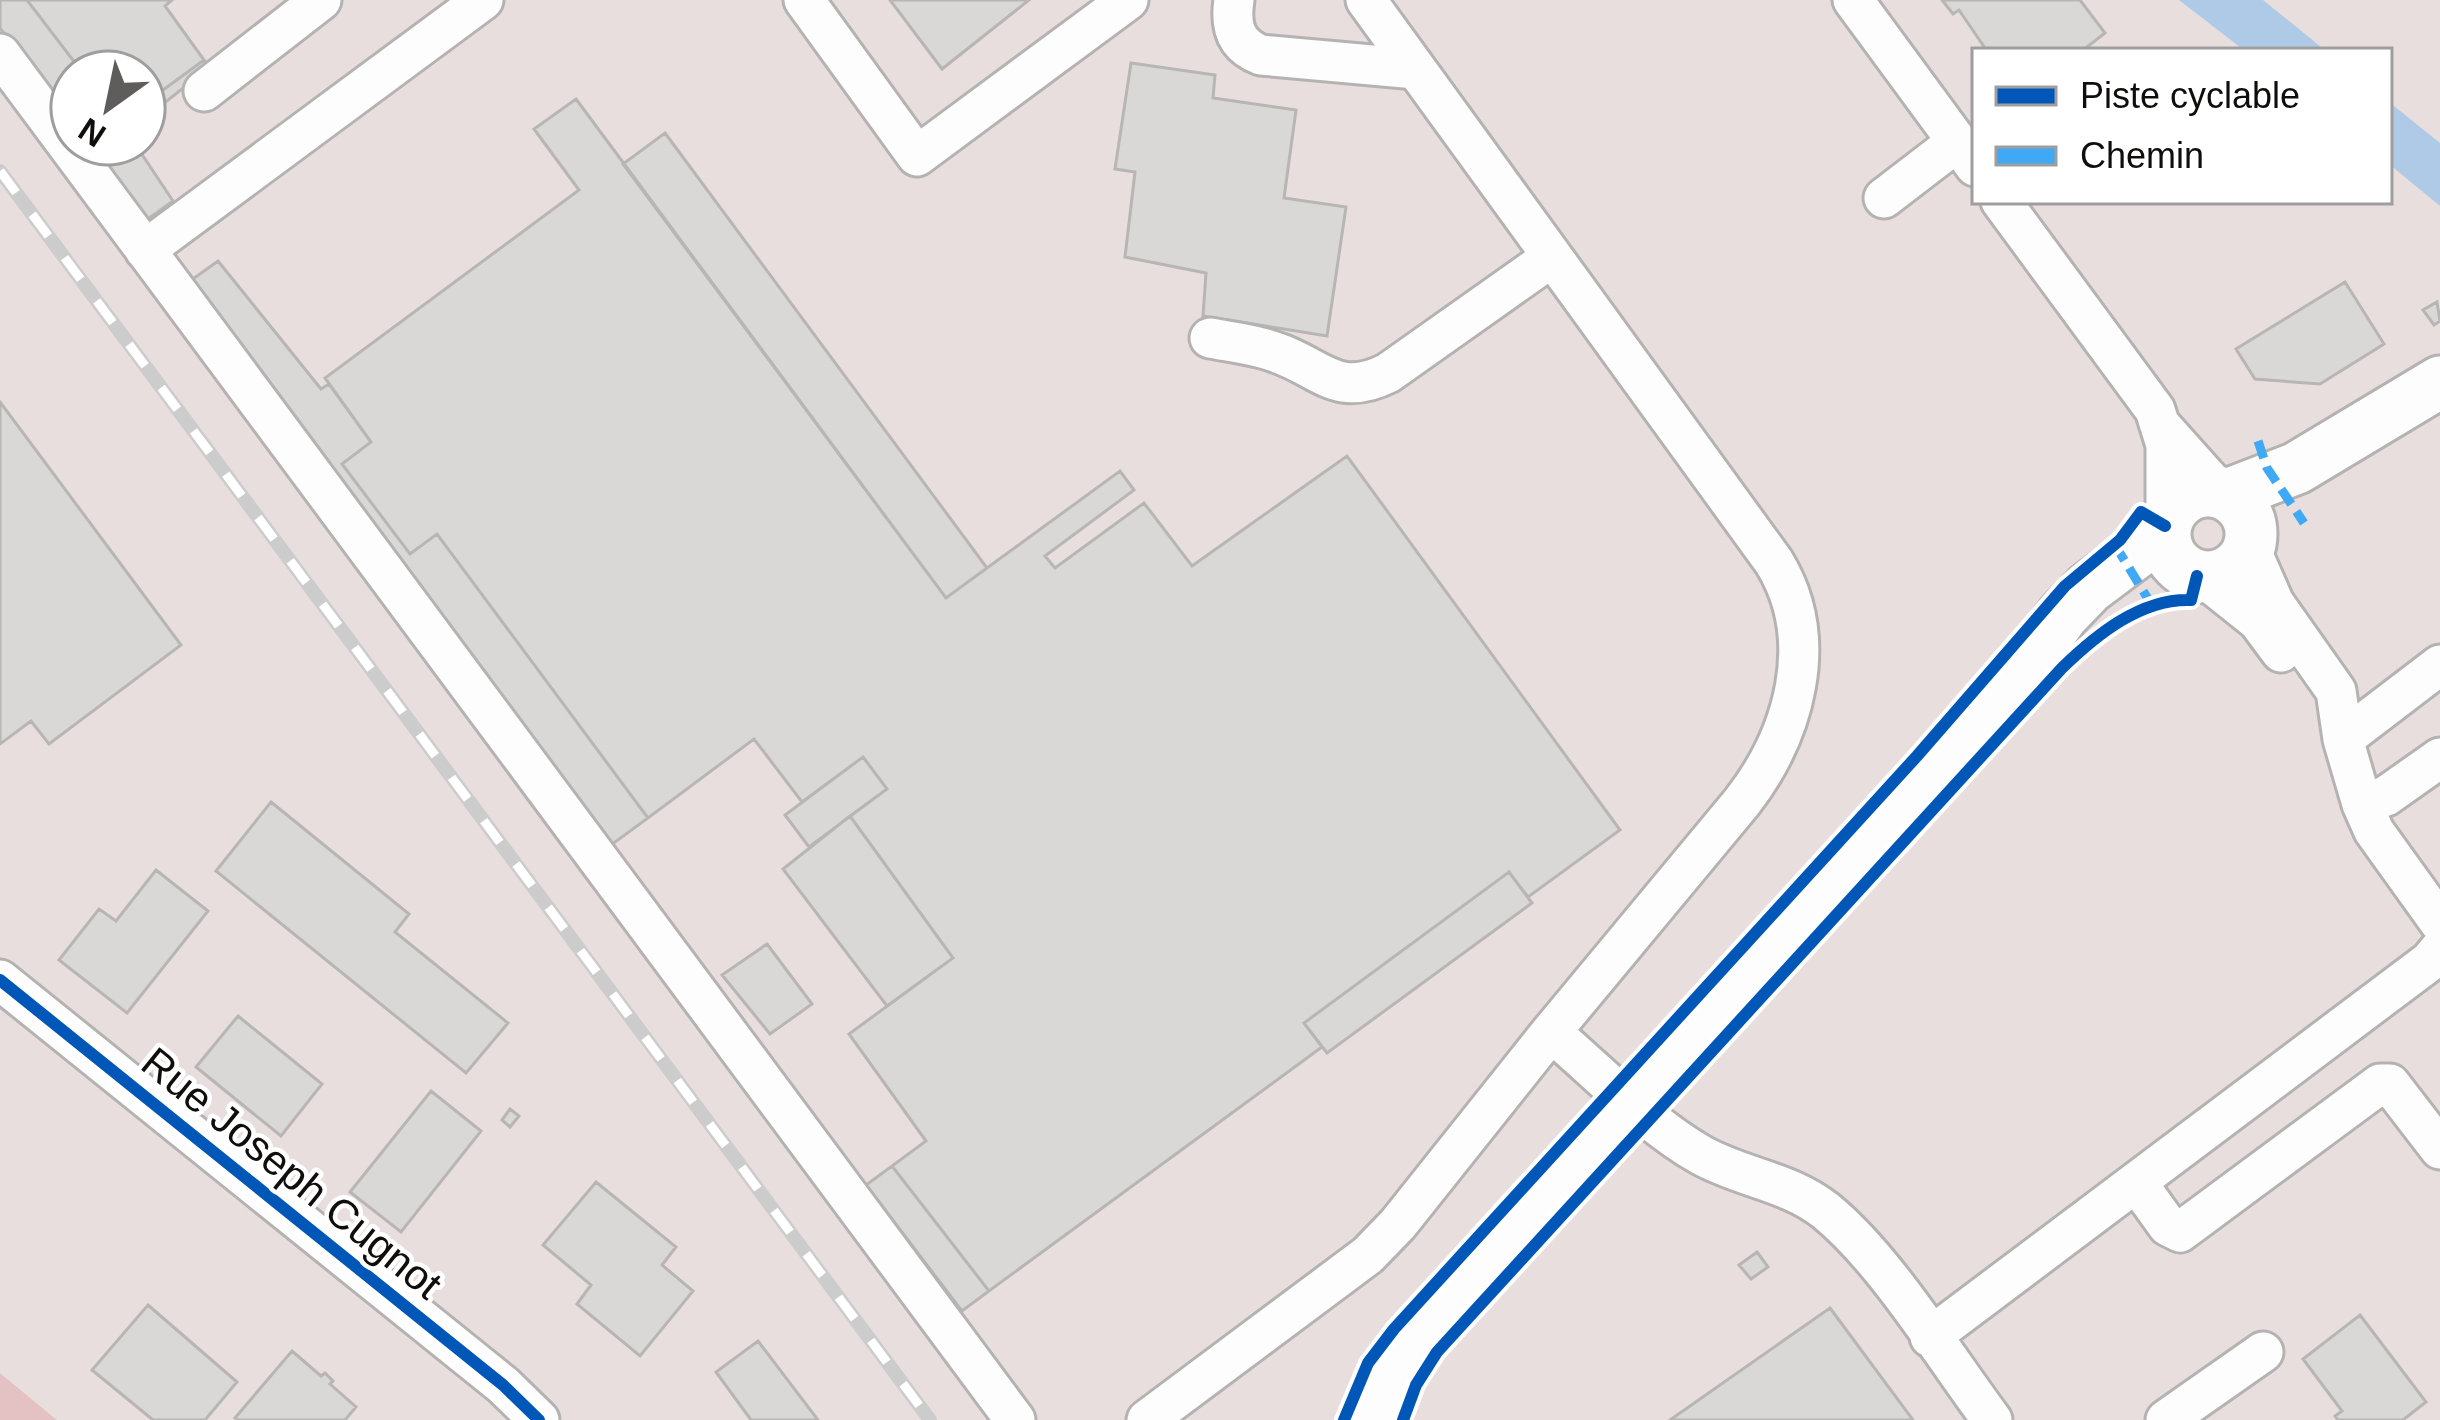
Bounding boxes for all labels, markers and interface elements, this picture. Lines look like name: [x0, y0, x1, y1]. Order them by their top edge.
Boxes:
north arrow: [48, 48, 168, 168]
legend: [1972, 48, 2392, 204]
text: Piste cyclable: [2080, 75, 2300, 116]
text: N: [72, 111, 112, 155]
text: Chemin: [2080, 135, 2204, 176]
street label: Rue Joseph Cugnot: [133, 1038, 451, 1308]

